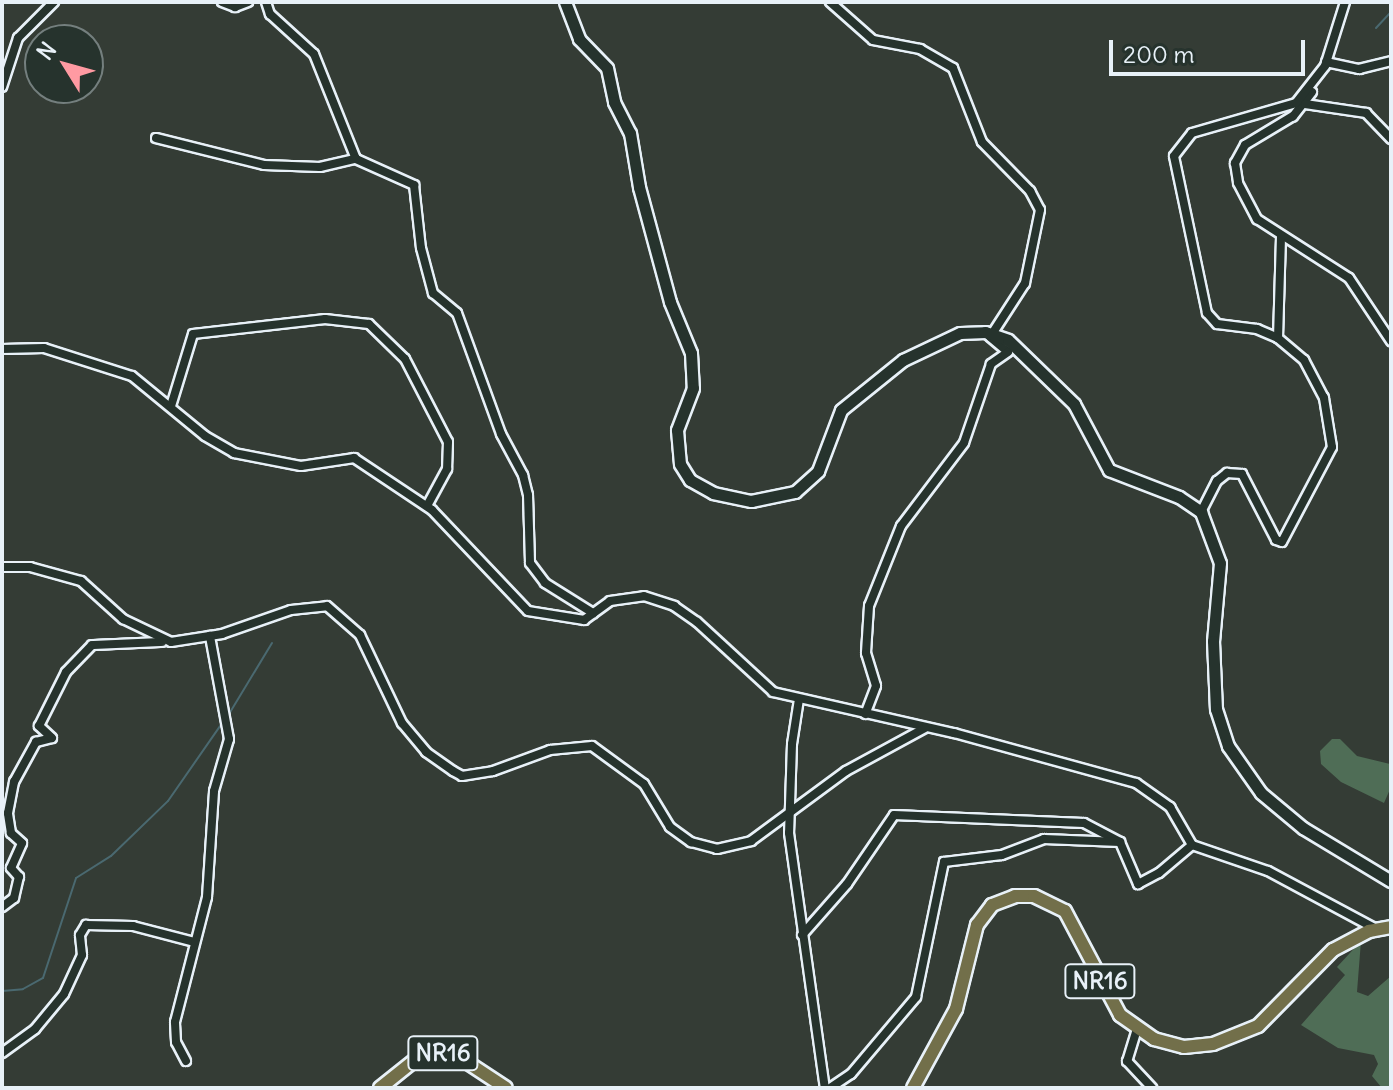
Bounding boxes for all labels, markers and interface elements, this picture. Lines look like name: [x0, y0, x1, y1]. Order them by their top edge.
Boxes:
north arrow: [24, 24, 104, 104]
scale bar: [1113, 24, 1309, 74]
text: N: [31, 36, 62, 65]
text: 200 m: [1123, 39, 1195, 69]
road number: NR16: [1064, 961, 1136, 1001]
road number: NR16: [407, 1033, 479, 1073]

